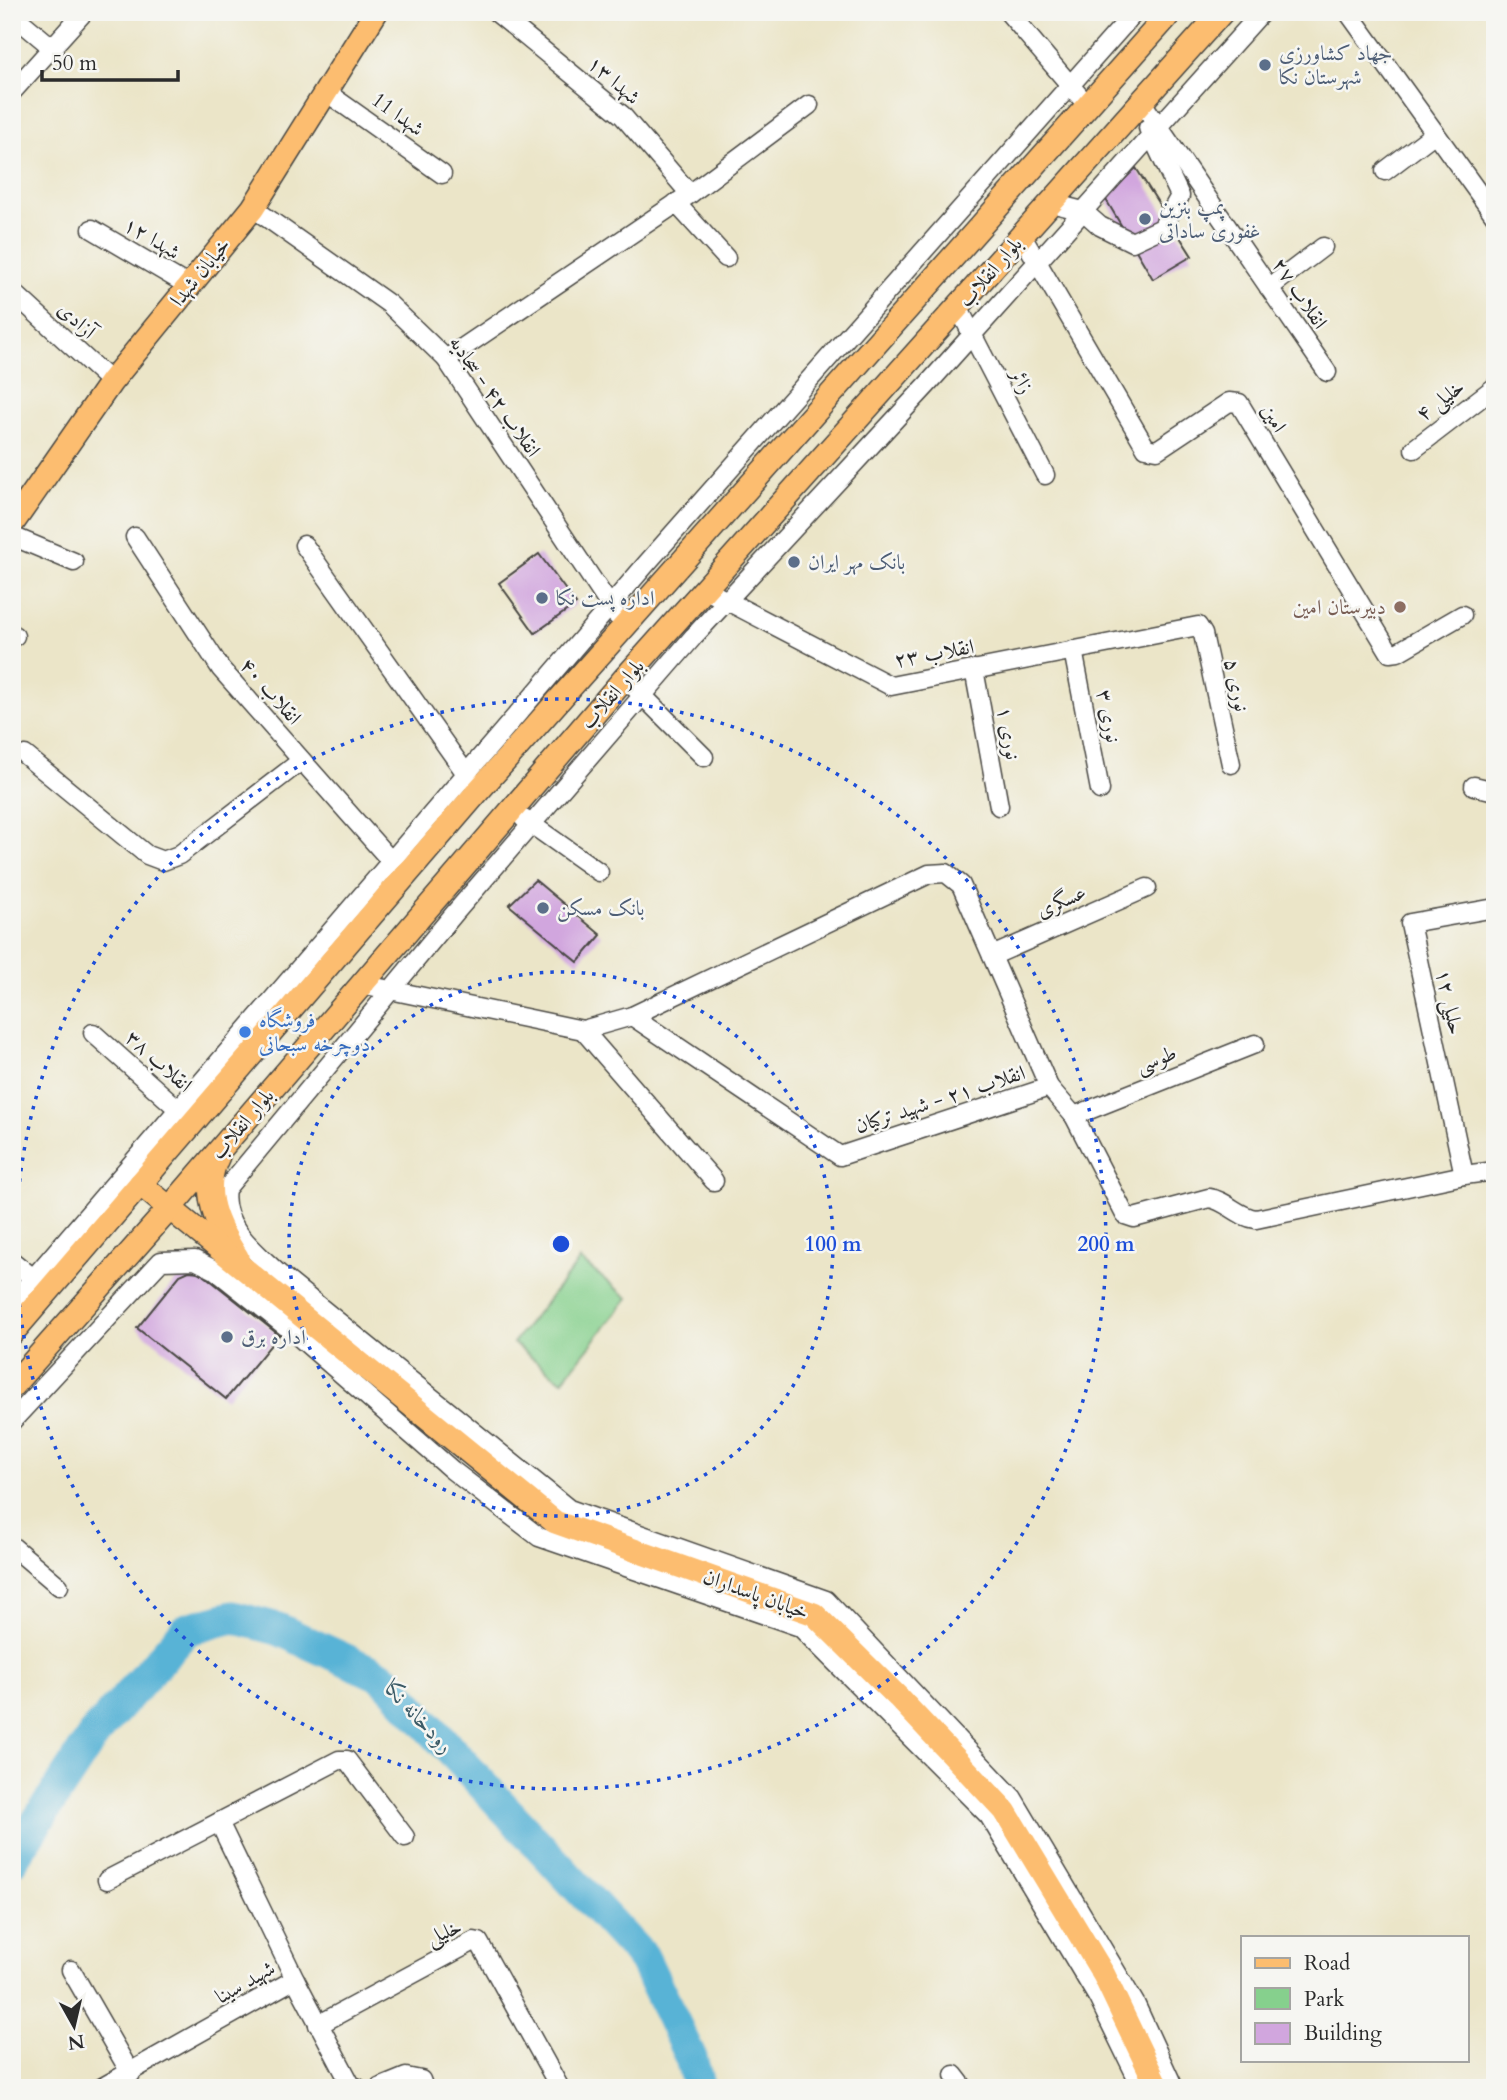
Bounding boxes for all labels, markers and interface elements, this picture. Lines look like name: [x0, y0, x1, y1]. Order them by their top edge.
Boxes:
scale bar: [42, 38, 178, 82]
place label: جهاد کشاورزی شهرستان نکا: [1279, 39, 1393, 92]
text: 50 m: [52, 49, 97, 78]
street label: شهدا ۱۳: [581, 49, 646, 112]
marker: جهاد کشاورزی شهرستان نکا: [1257, 57, 1273, 73]
street label: شهدا 11: [366, 85, 430, 143]
place label: پمپ بنزین غفوری ساداتی: [1159, 193, 1260, 246]
street label: شهدا ۱۲: [118, 210, 186, 267]
marker: پمپ بنزین غفوری ساداتی: [1137, 211, 1153, 227]
street label: بلوار انقلاب: [952, 231, 1029, 314]
street label: خیابان شهدا: [163, 232, 237, 313]
street label: انقلاب ۲۷: [1265, 252, 1334, 335]
street label: آزادی: [51, 295, 104, 347]
street label: انقلاب ۴۲ - سجادیه: [442, 330, 547, 463]
street label: زائر: [1002, 362, 1040, 399]
street label: خلیلی ۴: [1410, 373, 1471, 429]
street label: امین: [1254, 398, 1293, 438]
place label: بانک مهر ایران: [808, 548, 905, 577]
marker: بانک مهر ایران: [786, 554, 802, 570]
place label: اداره پست نکا: [556, 584, 654, 613]
marker: اداره پست نکا: [534, 590, 550, 606]
place label: دبیرستان امین: [1293, 593, 1386, 622]
marker: دبیرستان امین: [1392, 599, 1408, 615]
street label: انقلاب ۲۳: [892, 632, 976, 675]
street label: انقلاب ۴۰: [233, 651, 308, 731]
street label: بلوار انقلاب: [574, 653, 651, 736]
street label: نوری ۵: [1217, 656, 1256, 714]
street label: نوری ۳: [1089, 687, 1128, 745]
street label: نوری ۱: [990, 704, 1027, 762]
street label: عسگری: [1032, 878, 1091, 925]
place label: بانک مسکن: [557, 894, 645, 923]
marker: بانک مسکن: [535, 900, 551, 916]
street label: حلیلی ۱۲: [1427, 967, 1471, 1038]
place label: فروشگاه دوچرخه سبحانی: [259, 1006, 370, 1059]
street label: انقلاب ۳۸: [119, 1024, 198, 1099]
marker: فروشگاه دوچرخه سبحانی: [237, 1024, 253, 1040]
street label: طوسی: [1131, 1038, 1181, 1081]
street label: انقلاب ۲۱ - شهید ترکیان: [851, 1058, 1029, 1141]
street label: بلوار انقلاب: [204, 1082, 281, 1166]
text: 100 m: [804, 1230, 862, 1259]
text: 200 m: [1077, 1230, 1135, 1259]
centre of rings: [549, 1232, 573, 1256]
place label: اداره برق: [241, 1323, 306, 1352]
marker: اداره برق: [219, 1329, 235, 1345]
street label: خیابان پاسداران: [699, 1562, 813, 1627]
water label: رودخانه نکا: [376, 1672, 461, 1760]
street label: خلیلی: [422, 1912, 467, 1954]
legend: [1241, 1936, 1468, 2062]
text: Road: [1304, 1949, 1350, 1978]
street label: شهید سینا: [210, 1954, 280, 2011]
text: Park: [1304, 1985, 1345, 2014]
north arrow: [38, 1992, 108, 2062]
text: Building: [1304, 2019, 1382, 2048]
text: N: [66, 2028, 86, 2056]

